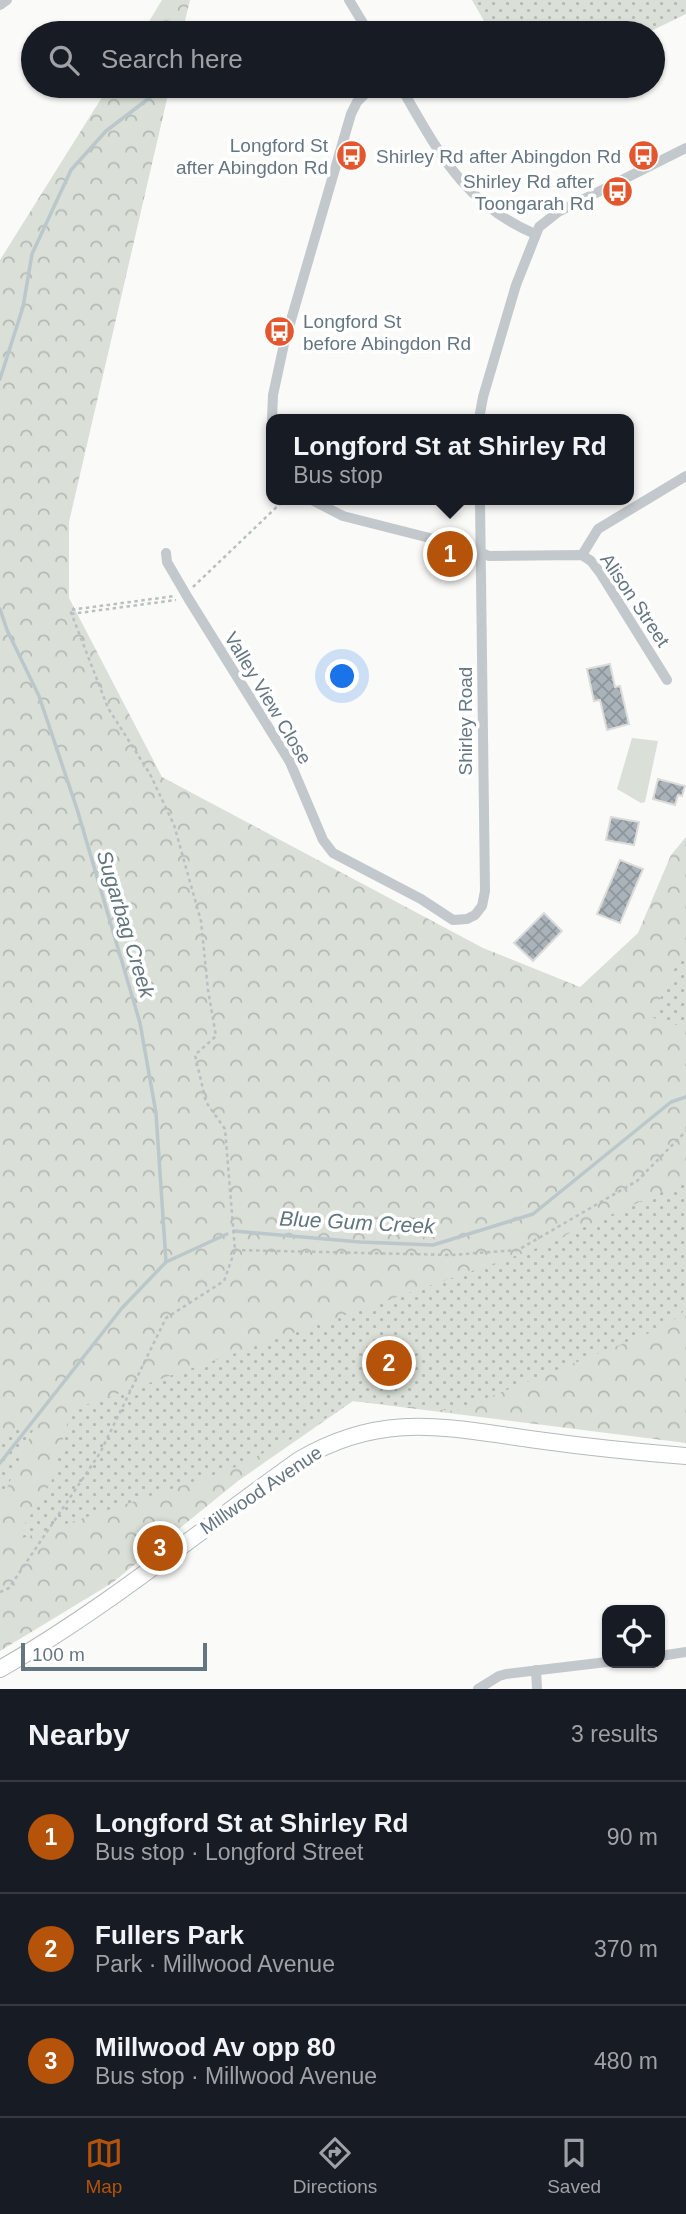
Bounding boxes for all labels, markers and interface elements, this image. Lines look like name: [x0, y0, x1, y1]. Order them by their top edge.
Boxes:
search box: [21, 21, 665, 98]
icon: search: [45, 41, 83, 79]
text: Search here: [101, 44, 243, 74]
place label: Longford St after Abingdon Rd: [176, 135, 329, 178]
bus stop icon: Longford St after Abingdon Rd: [334, 139, 368, 173]
bus stop icon: Shirley Rd after Abingdon Rd: [627, 139, 661, 173]
place label: Shirley Rd after Abingdon Rd: [376, 146, 621, 167]
place label: Shirley Rd after Toongarah Rd: [463, 171, 595, 214]
bus stop icon: Shirley Rd after Toongarah Rd: [600, 175, 634, 209]
place label: Longford St before Abingdon Rd: [303, 311, 471, 354]
bus stop icon: Longford St before Abingdon Rd: [263, 315, 297, 349]
popup: [266, 414, 634, 505]
text: Longford St at Shirley Rd: [293, 431, 607, 461]
text: Bus stop: [293, 462, 383, 488]
pin: 1: [427, 528, 473, 580]
street label: Alison Street: [596, 549, 674, 651]
street label: Valley View Close: [220, 628, 316, 768]
your location: [325, 659, 359, 693]
street label: Shirley Road: [455, 667, 476, 775]
water label: Sugarbag Creek: [93, 848, 160, 1002]
water label: Blue Gum Creek: [279, 1206, 437, 1238]
pin: 2: [366, 1337, 412, 1389]
street label: Millwood Avenue: [196, 1442, 326, 1538]
pin: 3: [137, 1522, 183, 1574]
map controls: [602, 1605, 665, 1668]
button: locate: [602, 1605, 665, 1668]
scale bar: [21, 1640, 206, 1672]
text: 100 m: [32, 1644, 85, 1665]
text: Nearby: [28, 1718, 130, 1751]
text: 3 results: [571, 1721, 658, 1747]
text: Longford St at Shirley Rd: [95, 1808, 408, 1838]
text: 1: [45, 1824, 57, 1850]
text: 90 m: [607, 1824, 658, 1850]
text: Bus stop · Longford Street: [95, 1839, 364, 1865]
text: Fullers Park: [95, 1920, 244, 1950]
text: 2: [45, 1936, 57, 1962]
text: 370 m: [594, 1936, 658, 1962]
text: Park · Millwood Avenue: [95, 1951, 335, 1977]
text: Millwood Av opp 80: [95, 2032, 336, 2062]
text: 3: [45, 2048, 57, 2074]
text: 480 m: [594, 2048, 658, 2074]
text: Bus stop · Millwood Avenue: [95, 2063, 377, 2089]
tab: Map: [85, 2134, 123, 2198]
tab: Directions: [293, 2134, 377, 2198]
tab: Saved: [547, 2134, 601, 2198]

